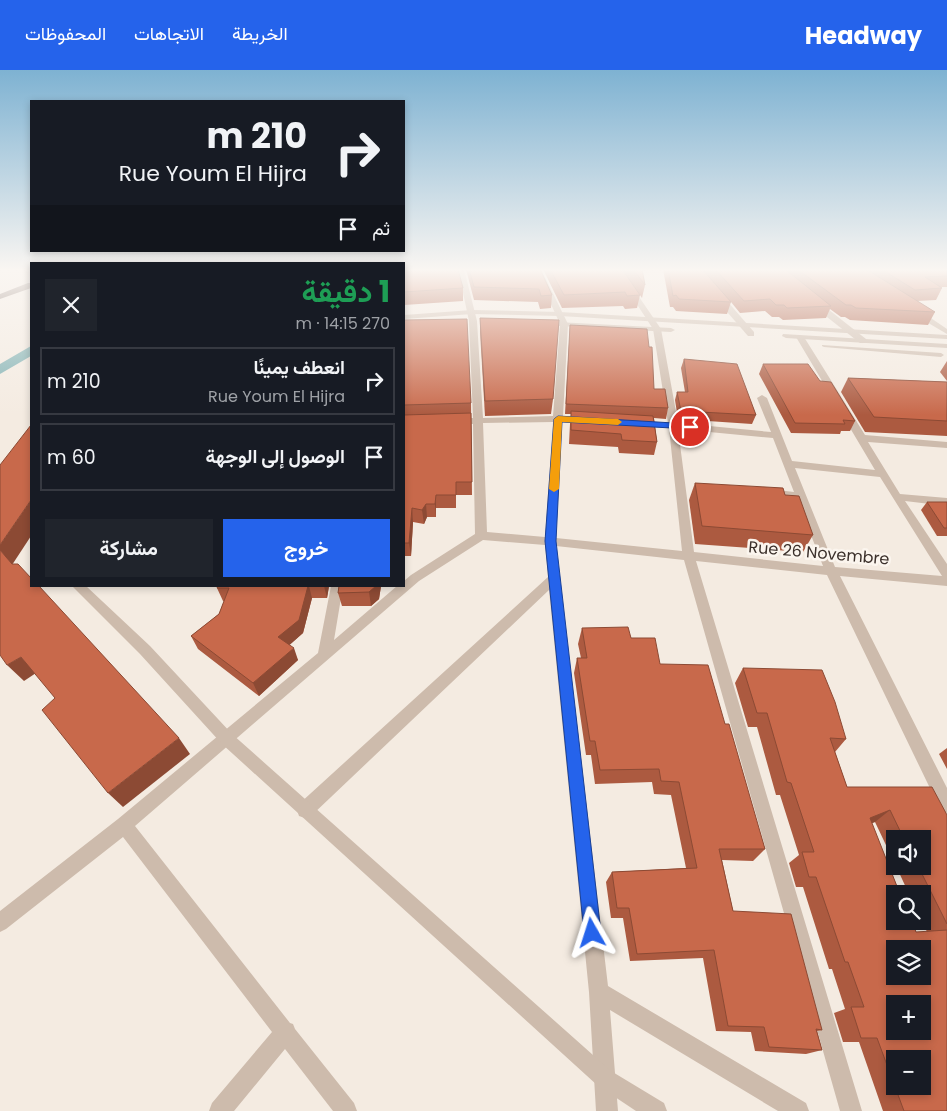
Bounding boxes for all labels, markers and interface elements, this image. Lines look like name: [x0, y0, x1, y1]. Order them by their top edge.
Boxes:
text: Headway: [805, 19, 922, 52]
text: المحفوظات: [25, 21, 106, 46]
text: الاتجاهات: [134, 21, 204, 46]
text: الخريطة: [232, 21, 288, 46]
text: 210 m: [207, 111, 307, 160]
icon: right: [325, 120, 390, 185]
text: Rue Youm El Hijra: [119, 158, 307, 189]
icon: arrive: [334, 215, 362, 243]
text: ثم: [372, 215, 390, 242]
text: 1 دقيقة: [302, 270, 390, 313]
button: close: [45, 279, 97, 331]
text: 270 m · 14:15: [296, 312, 390, 335]
text: انعطف يمينًا: [253, 354, 345, 381]
icon: right: [360, 367, 388, 395]
text: 210 m: [47, 368, 101, 395]
text: Rue Youm El Hijra: [208, 385, 345, 408]
pin: [669, 406, 711, 448]
icon: arrive: [676, 413, 704, 441]
text: الوصول إلى الوجهة: [206, 443, 345, 470]
icon: arrive: [360, 443, 388, 471]
text: 60 m: [47, 444, 96, 471]
button: مشاركة: [45, 519, 213, 577]
button: خروج: [223, 519, 390, 577]
street label: Rue 26 Novembre: [748, 535, 890, 571]
map controls: [886, 830, 931, 1095]
button: sound: [886, 830, 931, 875]
button: search: [886, 885, 931, 930]
position arrow: [565, 906, 617, 958]
button: layers: [886, 940, 931, 985]
button: +: [886, 995, 931, 1040]
button: −: [886, 1050, 931, 1095]

